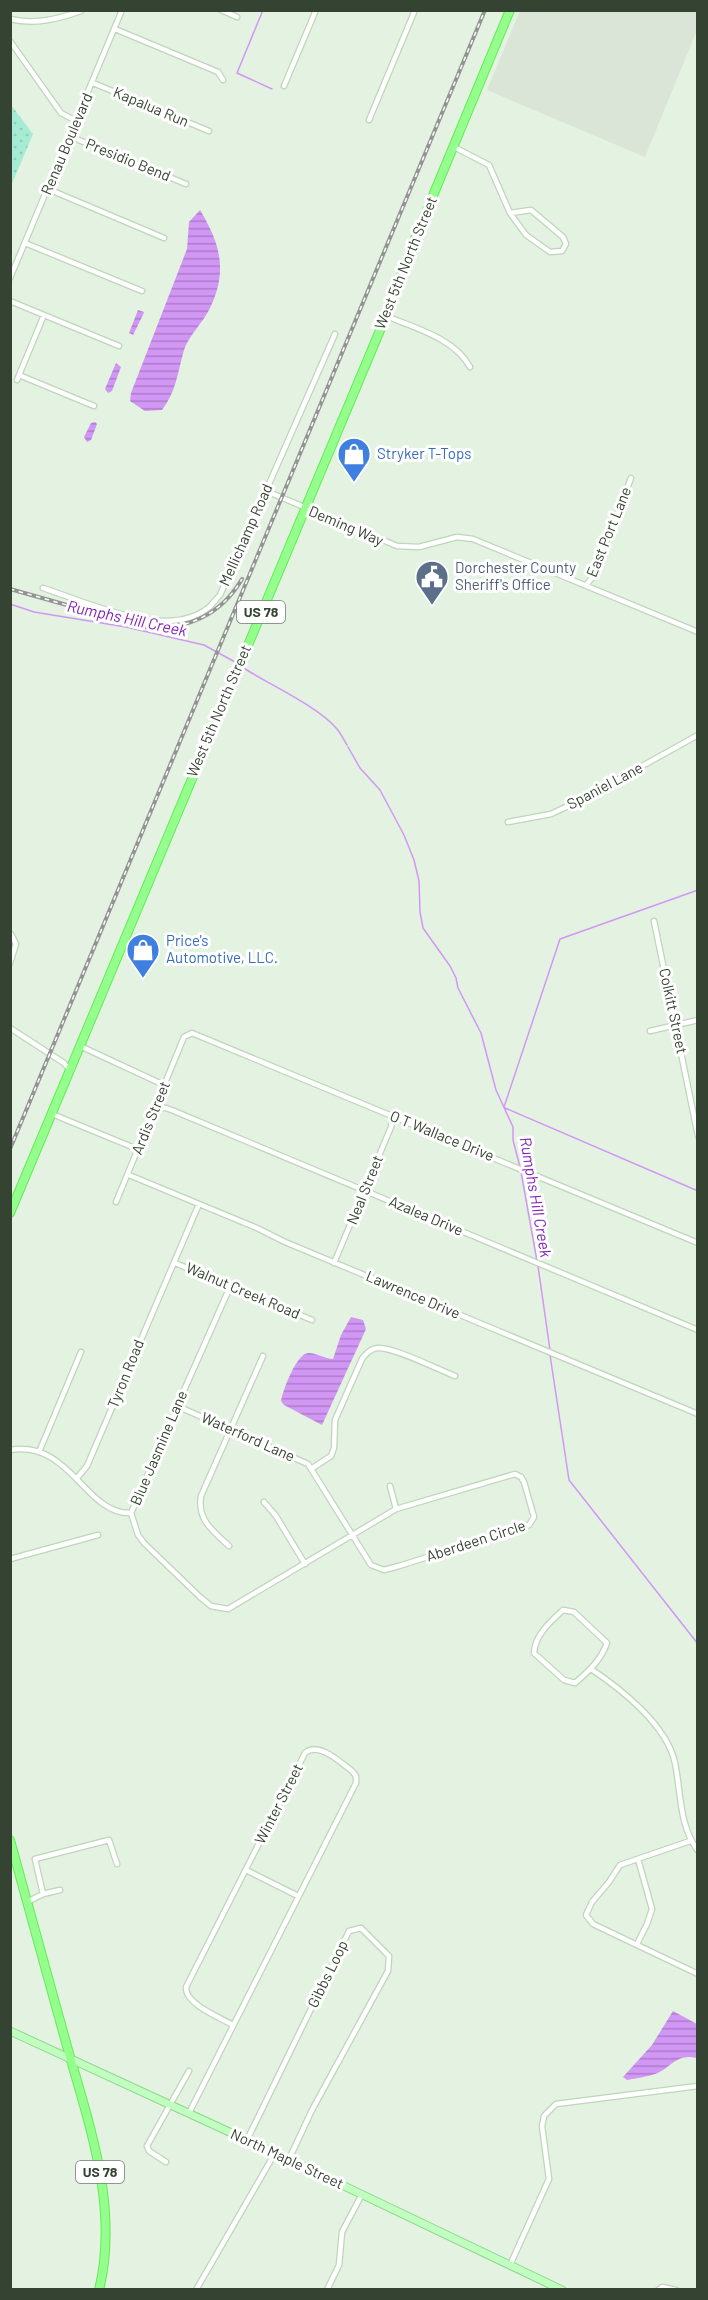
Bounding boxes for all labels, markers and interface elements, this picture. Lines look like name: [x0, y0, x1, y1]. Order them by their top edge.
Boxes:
street label: Kapalua Run: [111, 82, 192, 130]
street label: Renau Boulevard: [37, 90, 96, 197]
street label: Presidio Bend: [83, 134, 173, 184]
street label: West 5th North Street: [370, 194, 440, 332]
shop icon: Stryker T-Tops: [336, 436, 372, 483]
place label: Stryker T-Tops: [377, 444, 471, 462]
street label: Mellichamp Road: [215, 481, 276, 588]
street label: East Port Lane: [582, 484, 634, 579]
street label: Deming Way: [306, 501, 387, 549]
place label: Dorchester County Sheriff's Office: [455, 558, 576, 593]
public building icon: Dorchester County Sheriff's Office: [414, 559, 450, 606]
water label: Rumphs Hill Creek: [66, 596, 189, 640]
road number: US 78: [237, 601, 285, 623]
street label: West 5th North Street: [182, 642, 254, 779]
street label: Spaniel Lane: [564, 758, 646, 813]
place label: Price's Automotive, LLC.: [166, 931, 278, 966]
shop icon: Price's Automotive, LLC.: [125, 932, 161, 979]
street label: Colkitt Street: [656, 966, 692, 1055]
street label: Ardis Street: [127, 1078, 173, 1157]
street label: O T Wallace Drive: [388, 1106, 497, 1164]
water label: Rumphs Hill Creek: [517, 1135, 556, 1259]
street label: Neal Street: [342, 1152, 386, 1227]
street label: Azalea Drive: [387, 1191, 466, 1239]
street label: Walnut Creek Road: [184, 1258, 303, 1322]
street label: Lawrence Drive: [364, 1266, 463, 1322]
street label: Tyron Road: [103, 1337, 147, 1411]
street label: Blue Jasmine Lane: [126, 1388, 190, 1508]
street label: Waterford Lane: [199, 1407, 298, 1465]
street label: Aberdeen Circle: [424, 1516, 528, 1565]
street label: Winter Street: [250, 1760, 306, 1847]
street label: Gibbs Loop: [303, 1937, 351, 2010]
street label: North Maple Street: [228, 2124, 347, 2192]
road number: US 78: [76, 2161, 124, 2183]

